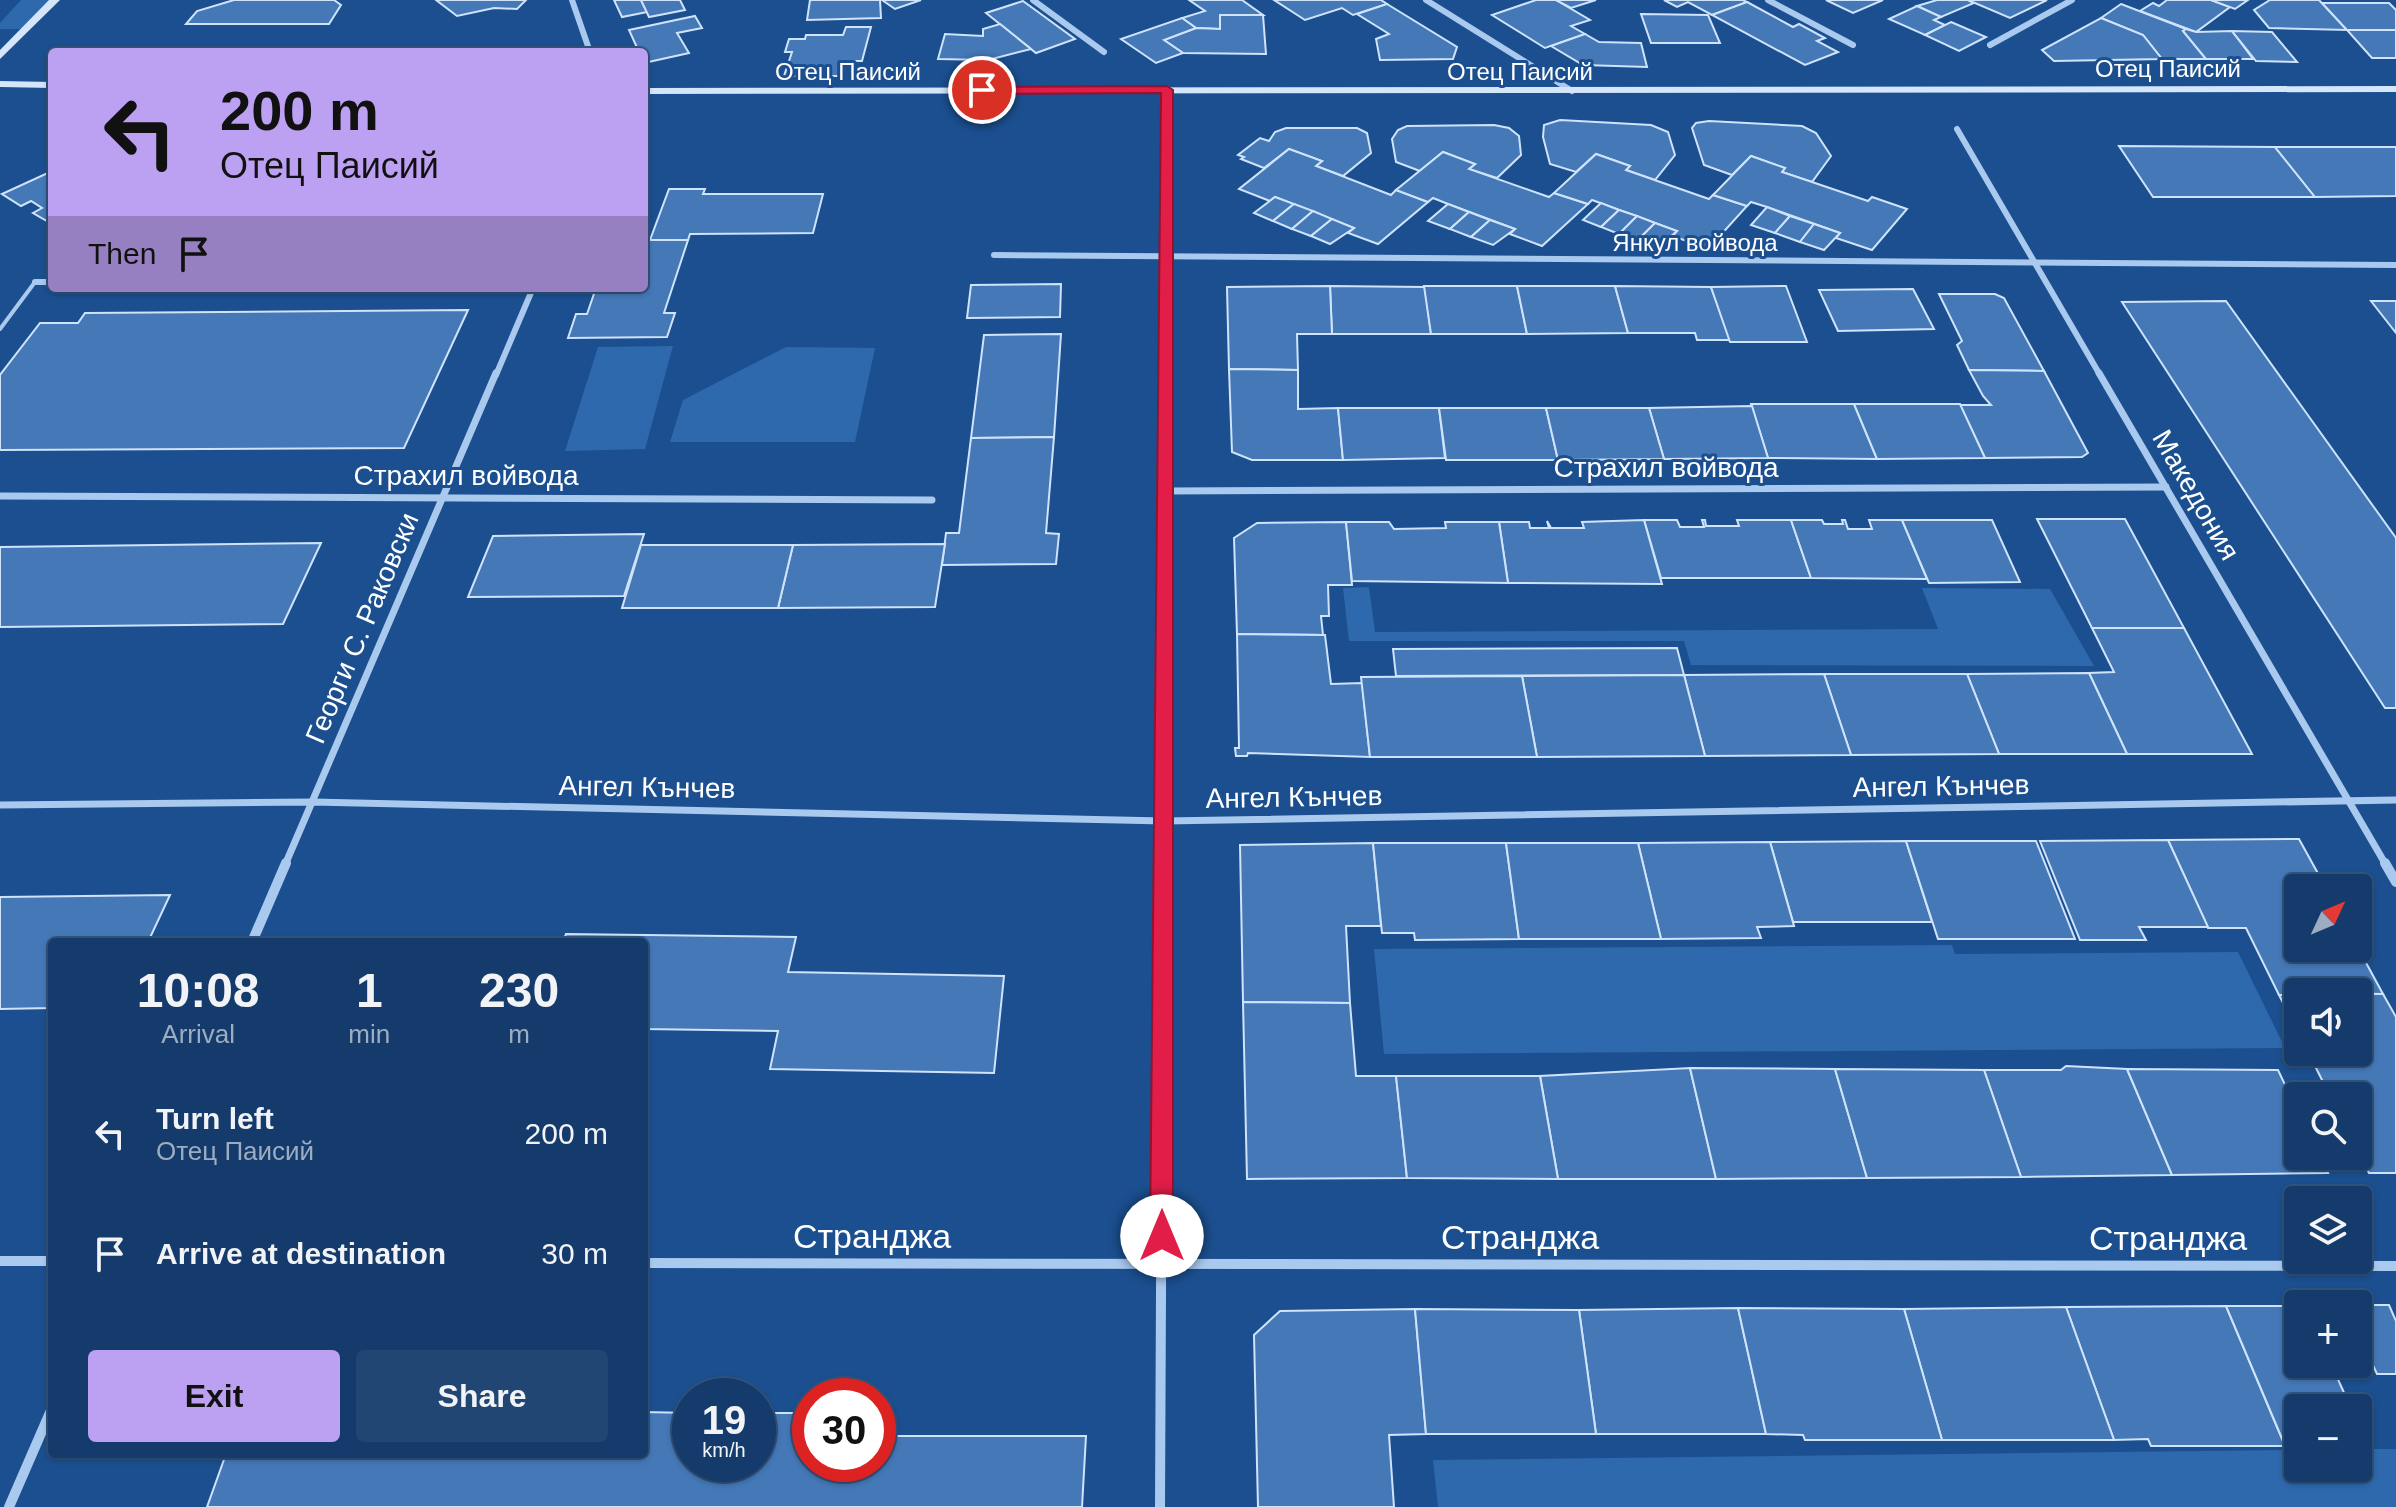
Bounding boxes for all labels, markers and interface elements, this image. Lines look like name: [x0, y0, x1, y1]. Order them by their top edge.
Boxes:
street label: Отец Паисий: [2095, 55, 2241, 82]
pin: [948, 56, 1016, 124]
street label: Отец Паисий: [775, 58, 921, 85]
street label: Отец Паисий: [1447, 58, 1593, 85]
icon: arrive: [960, 68, 1004, 112]
text: 200 m: [220, 79, 379, 142]
icon: left: [88, 80, 192, 184]
text: Отец Паисий: [220, 145, 439, 186]
street label: Янкул войвода: [1612, 229, 1778, 256]
icon: arrive: [172, 232, 216, 276]
text: Then: [88, 237, 156, 270]
street label: Македония: [2146, 424, 2246, 566]
street label: Страхил войвода: [1553, 452, 1779, 483]
street label: Страхил войвода: [353, 460, 579, 491]
street label: Георги С. Раковски: [299, 508, 425, 748]
street label: Ангел Кънчев: [1852, 769, 2030, 803]
street label: Ангел Кънчев: [558, 770, 736, 804]
street label: Ангел Кънчев: [1205, 780, 1383, 814]
north arrow: [2284, 874, 2372, 962]
map controls: [2284, 874, 2372, 1482]
text: 10:08: [137, 964, 260, 1017]
text: 1: [356, 964, 383, 1017]
text: 230: [479, 964, 559, 1017]
button: sound: [2284, 978, 2372, 1066]
text: Arrival: [161, 1019, 235, 1049]
text: min: [348, 1019, 390, 1049]
text: m: [508, 1019, 530, 1049]
button: search: [2284, 1082, 2372, 1170]
text: Turn left: [156, 1102, 274, 1135]
icon: left: [88, 1112, 132, 1156]
text: 200 m: [525, 1117, 608, 1150]
text: Отец Паисий: [156, 1136, 314, 1166]
button: layers: [2284, 1186, 2372, 1274]
position arrow: [1120, 1194, 1204, 1278]
street label: Странджа: [793, 1217, 951, 1255]
street label: Странджа: [1441, 1218, 1599, 1256]
street label: Странджа: [2089, 1219, 2247, 1257]
icon: arrive: [88, 1232, 132, 1276]
text: Arrive at destination: [156, 1237, 446, 1270]
text: 30 m: [541, 1237, 608, 1270]
button: +: [2284, 1290, 2372, 1378]
button: Exit: [88, 1350, 340, 1442]
button: Share: [356, 1350, 608, 1442]
speed limit sign: 30: [792, 1378, 896, 1482]
button: −: [2284, 1394, 2372, 1482]
text: 19: [702, 1398, 746, 1442]
text: km/h: [702, 1439, 746, 1461]

